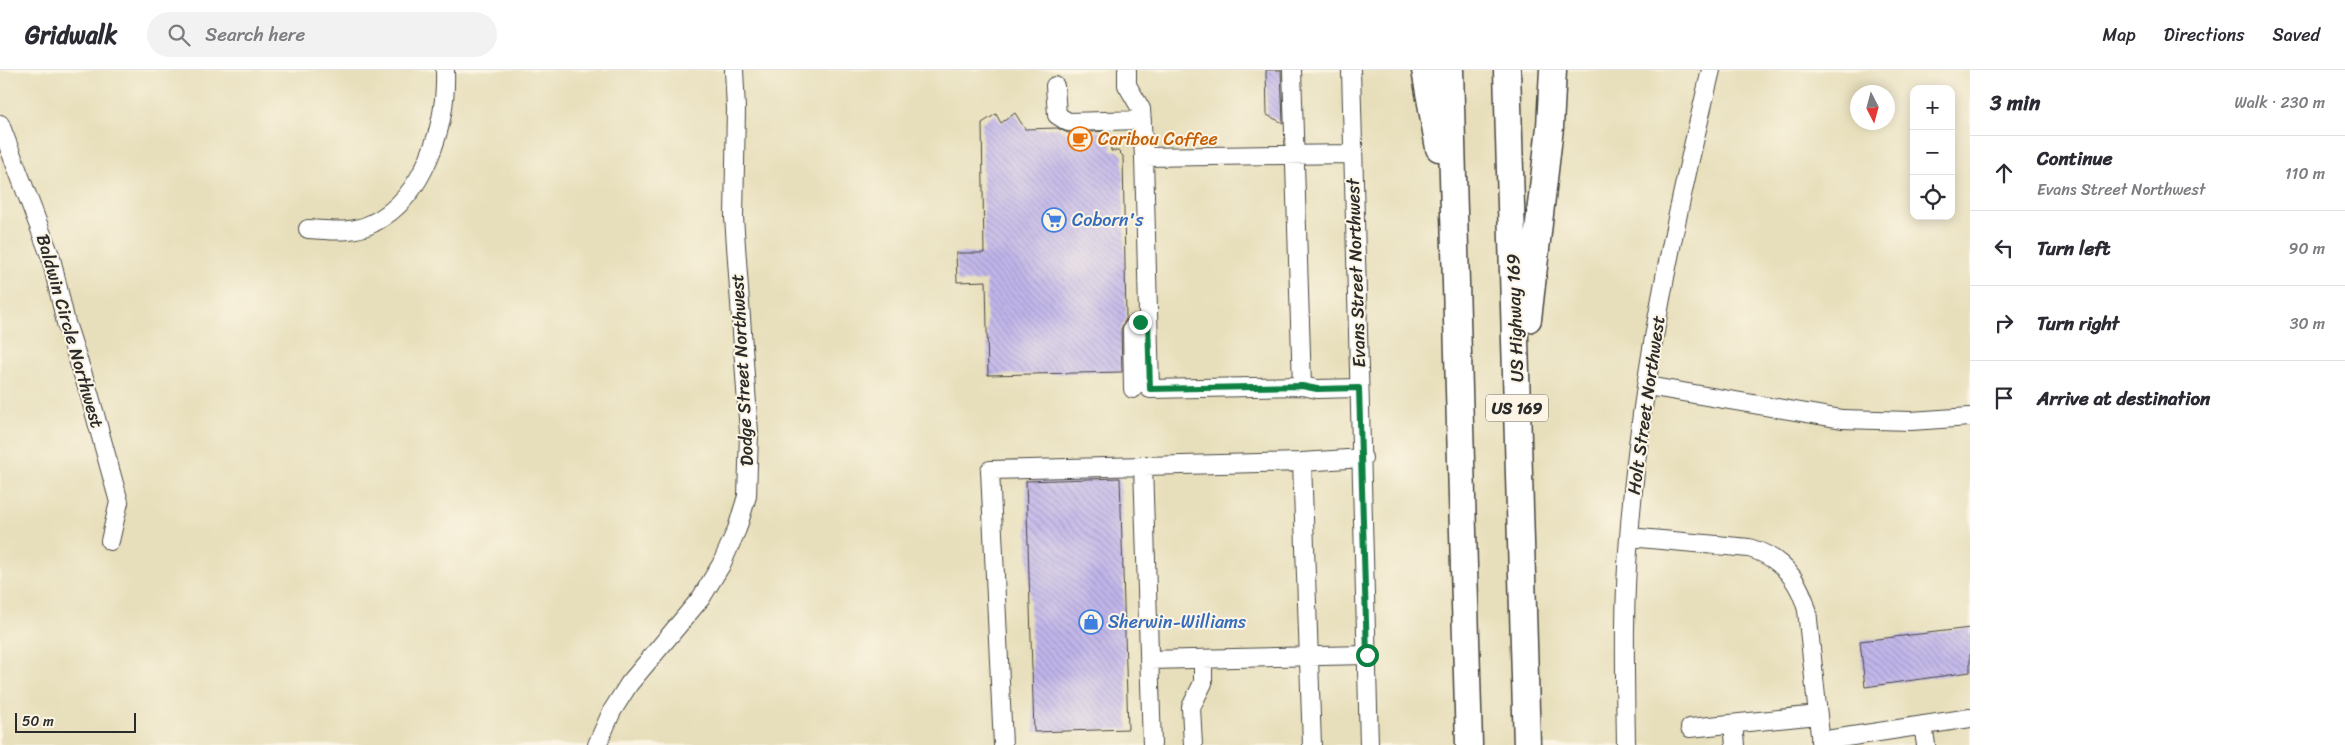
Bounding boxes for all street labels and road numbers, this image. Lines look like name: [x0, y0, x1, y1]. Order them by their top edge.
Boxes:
street label: Evans Street Northwest: [1337, 177, 1375, 368]
street label: Baldwin Circle Northwest: [27, 230, 113, 432]
street label: US Highway 169: [1497, 253, 1533, 383]
street label: Dodge Street Northwest: [721, 273, 763, 467]
street label: Holt Street Northwest: [1618, 313, 1674, 497]
road number: US 169: [1486, 394, 1548, 422]

